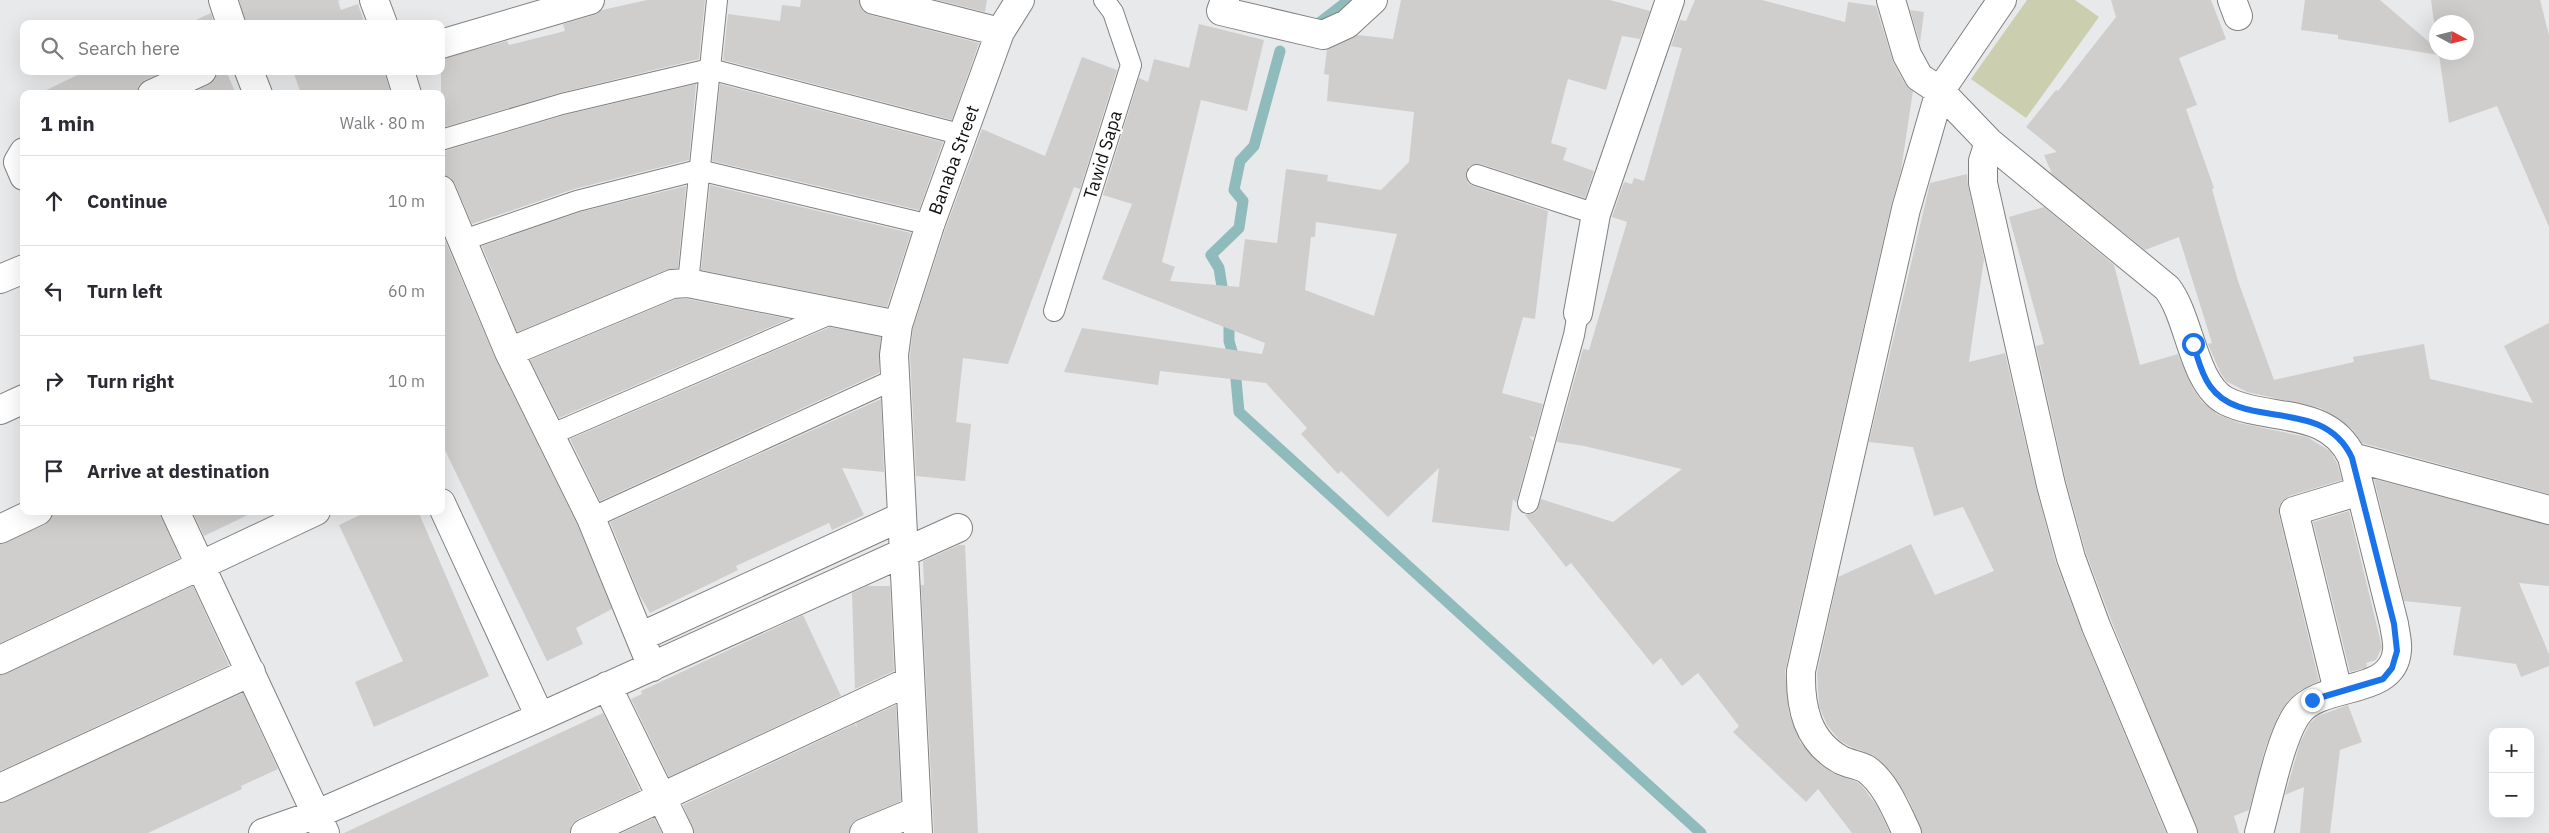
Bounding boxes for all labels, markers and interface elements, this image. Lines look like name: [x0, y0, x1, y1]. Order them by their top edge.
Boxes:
north arrow: [2429, 15, 2474, 60]
search box: [20, 20, 445, 75]
icon: search: [38, 34, 66, 62]
text: Search here: [78, 36, 180, 60]
street label: Banaba Street: [923, 102, 984, 218]
street label: Tawid Sapa: [1078, 107, 1127, 202]
text: 1 min: [40, 109, 95, 137]
text: Walk · 80 m: [340, 113, 425, 133]
icon: ahead: [40, 187, 68, 215]
text: Continue: [87, 189, 167, 213]
text: 10 m: [388, 191, 425, 211]
icon: left: [40, 277, 68, 305]
text: Turn left: [87, 279, 163, 303]
text: 60 m: [388, 281, 425, 301]
route start: [2182, 333, 2205, 356]
icon: right: [40, 367, 68, 395]
text: Turn right: [87, 369, 174, 393]
text: 10 m: [388, 371, 425, 391]
icon: arrive: [40, 457, 68, 485]
text: Arrive at destination: [87, 459, 270, 483]
route end: [2301, 689, 2324, 712]
map controls: [2489, 728, 2534, 818]
button: +: [2489, 728, 2534, 773]
button: −: [2489, 773, 2534, 818]

